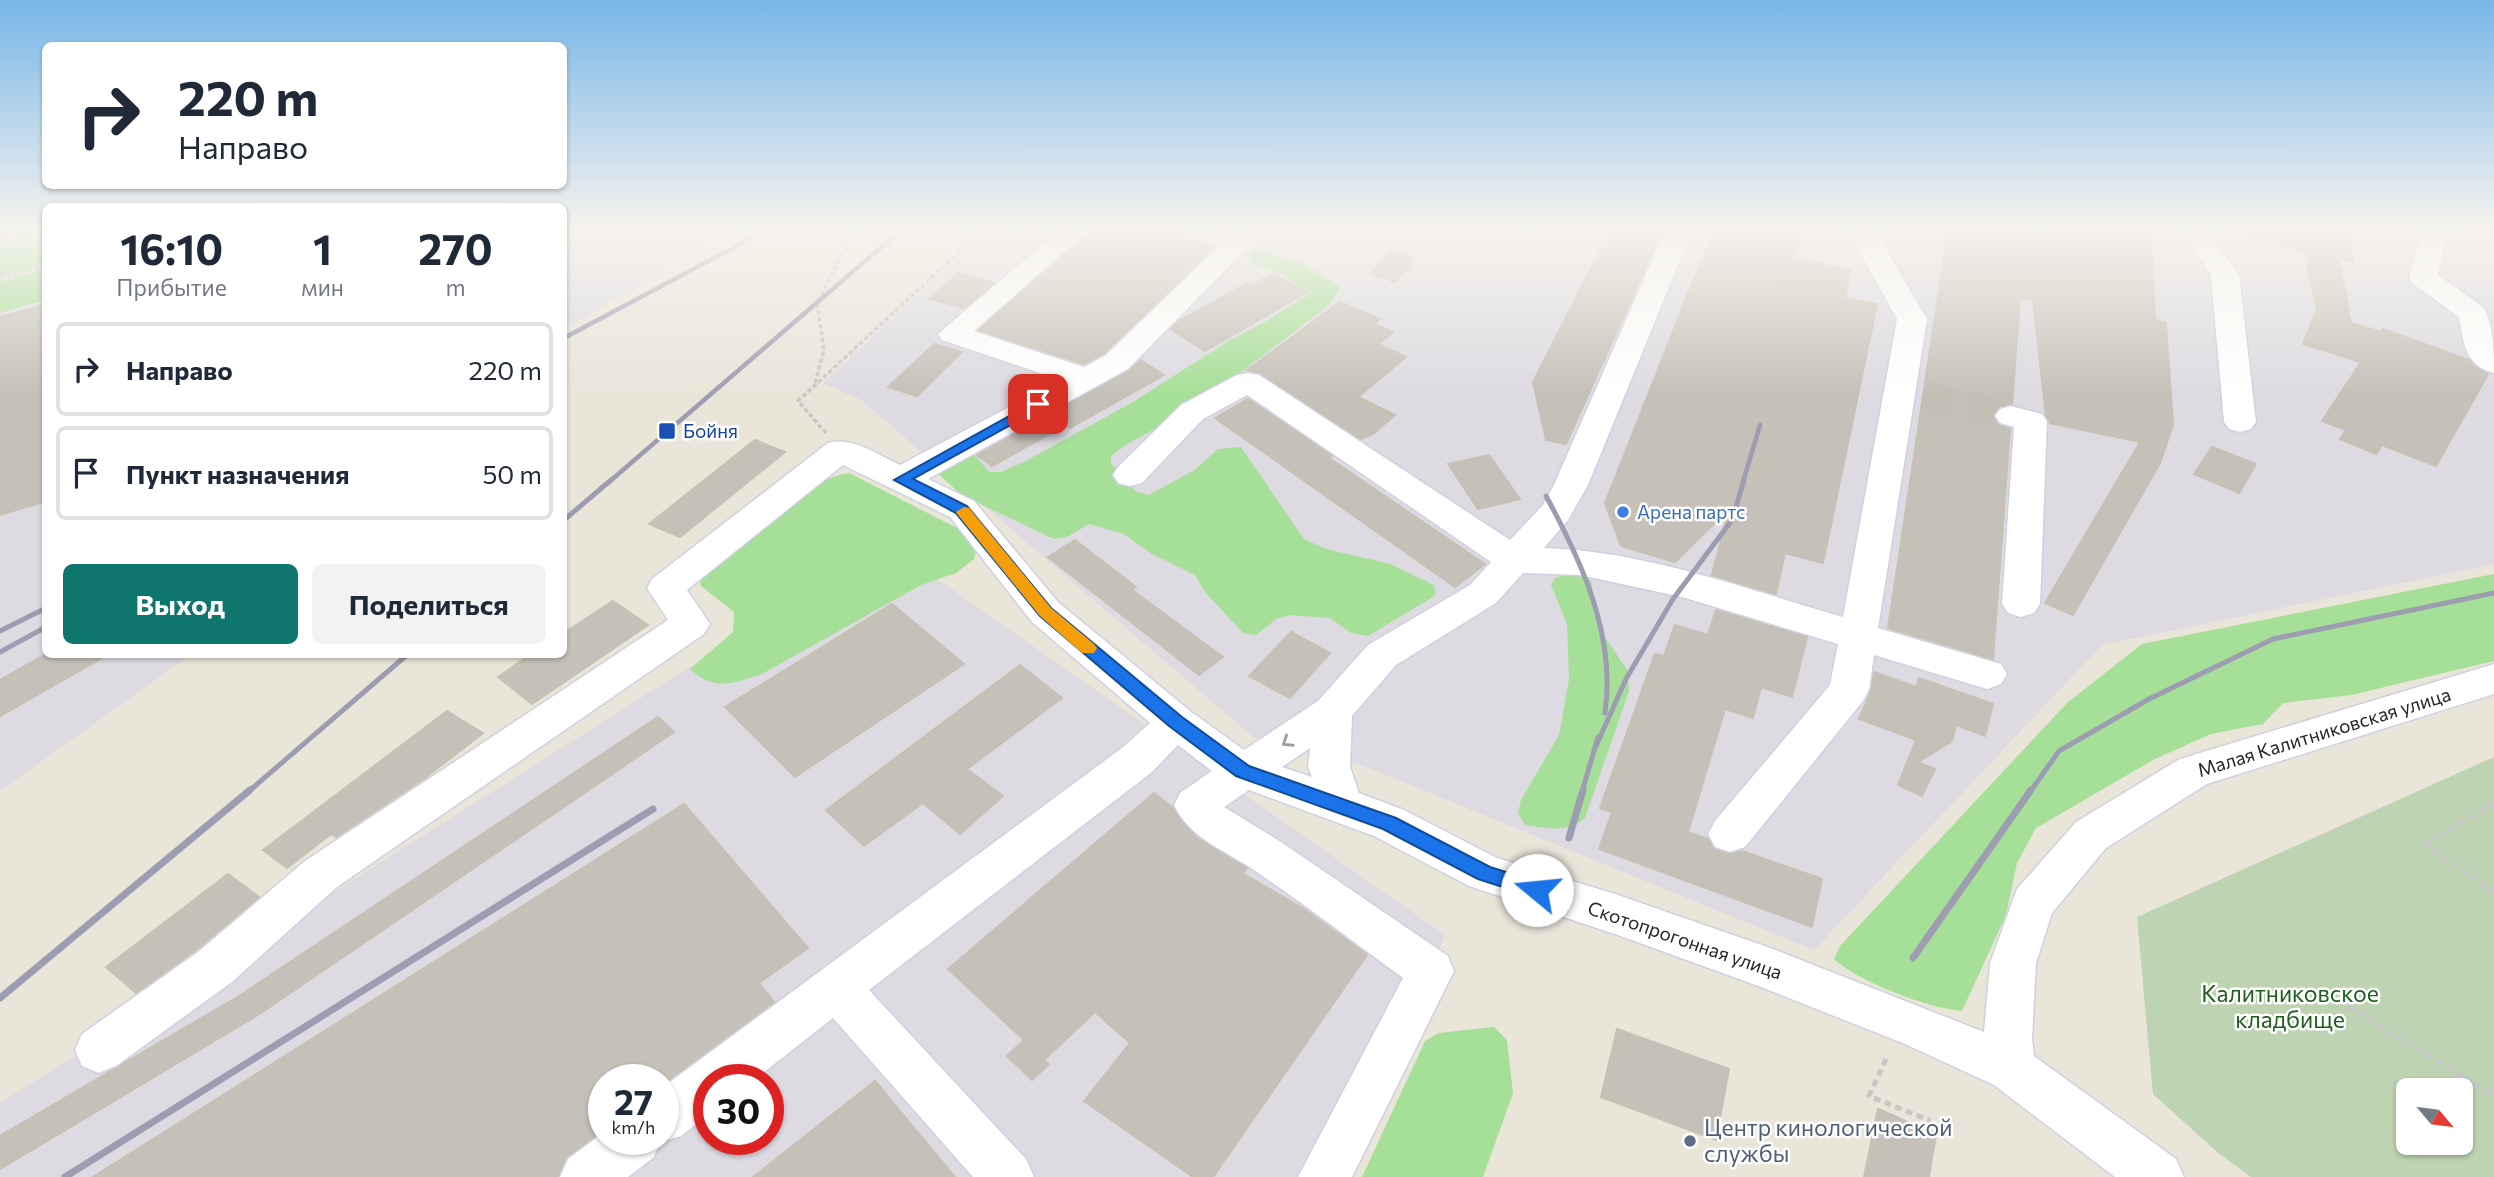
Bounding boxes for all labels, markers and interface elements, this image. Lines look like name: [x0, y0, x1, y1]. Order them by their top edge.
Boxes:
text: 220 m: [178, 66, 318, 126]
icon: right: [63, 70, 154, 161]
text: Направо: [178, 126, 308, 166]
text: 16:10: [120, 222, 223, 274]
text: 1: [313, 222, 332, 274]
text: 270: [418, 222, 493, 274]
text: Прибытие: [116, 273, 227, 301]
text: мин: [301, 273, 344, 301]
text: m: [445, 273, 465, 301]
icon: right: [67, 350, 105, 388]
text: Направо: [126, 354, 233, 385]
text: 220 m: [469, 354, 542, 385]
pin: [1008, 374, 1068, 434]
icon: arrive: [1019, 385, 1057, 423]
place label: Бойня: [683, 419, 738, 442]
marker: Бойня: [657, 421, 677, 441]
icon: arrive: [67, 454, 105, 492]
text: Пункт назначения: [126, 458, 350, 489]
text: 50 m: [482, 458, 542, 489]
place label: Арена партс: [1637, 500, 1745, 523]
marker: Арена партс: [1615, 504, 1631, 520]
button: Выход: [63, 564, 298, 644]
button: Поделиться: [312, 564, 546, 644]
street label: Малая Калитниковская улица: [2194, 682, 2453, 781]
one-way arrow: [1282, 734, 1295, 746]
position arrow: [1500, 853, 1574, 927]
street label: Скотопрогонная улица: [1585, 895, 1785, 984]
park label: Калитниковское кладбище: [2201, 979, 2379, 1033]
speed limit sign: 30: [693, 1064, 784, 1155]
north arrow: [2396, 1078, 2473, 1155]
map controls: [2396, 1078, 2473, 1155]
text: 27: [614, 1079, 653, 1122]
place label: Центр кинологической службы: [1704, 1113, 1952, 1167]
text: km/h: [612, 1116, 655, 1138]
marker: Центр кинологической службы: [1682, 1133, 1698, 1149]

